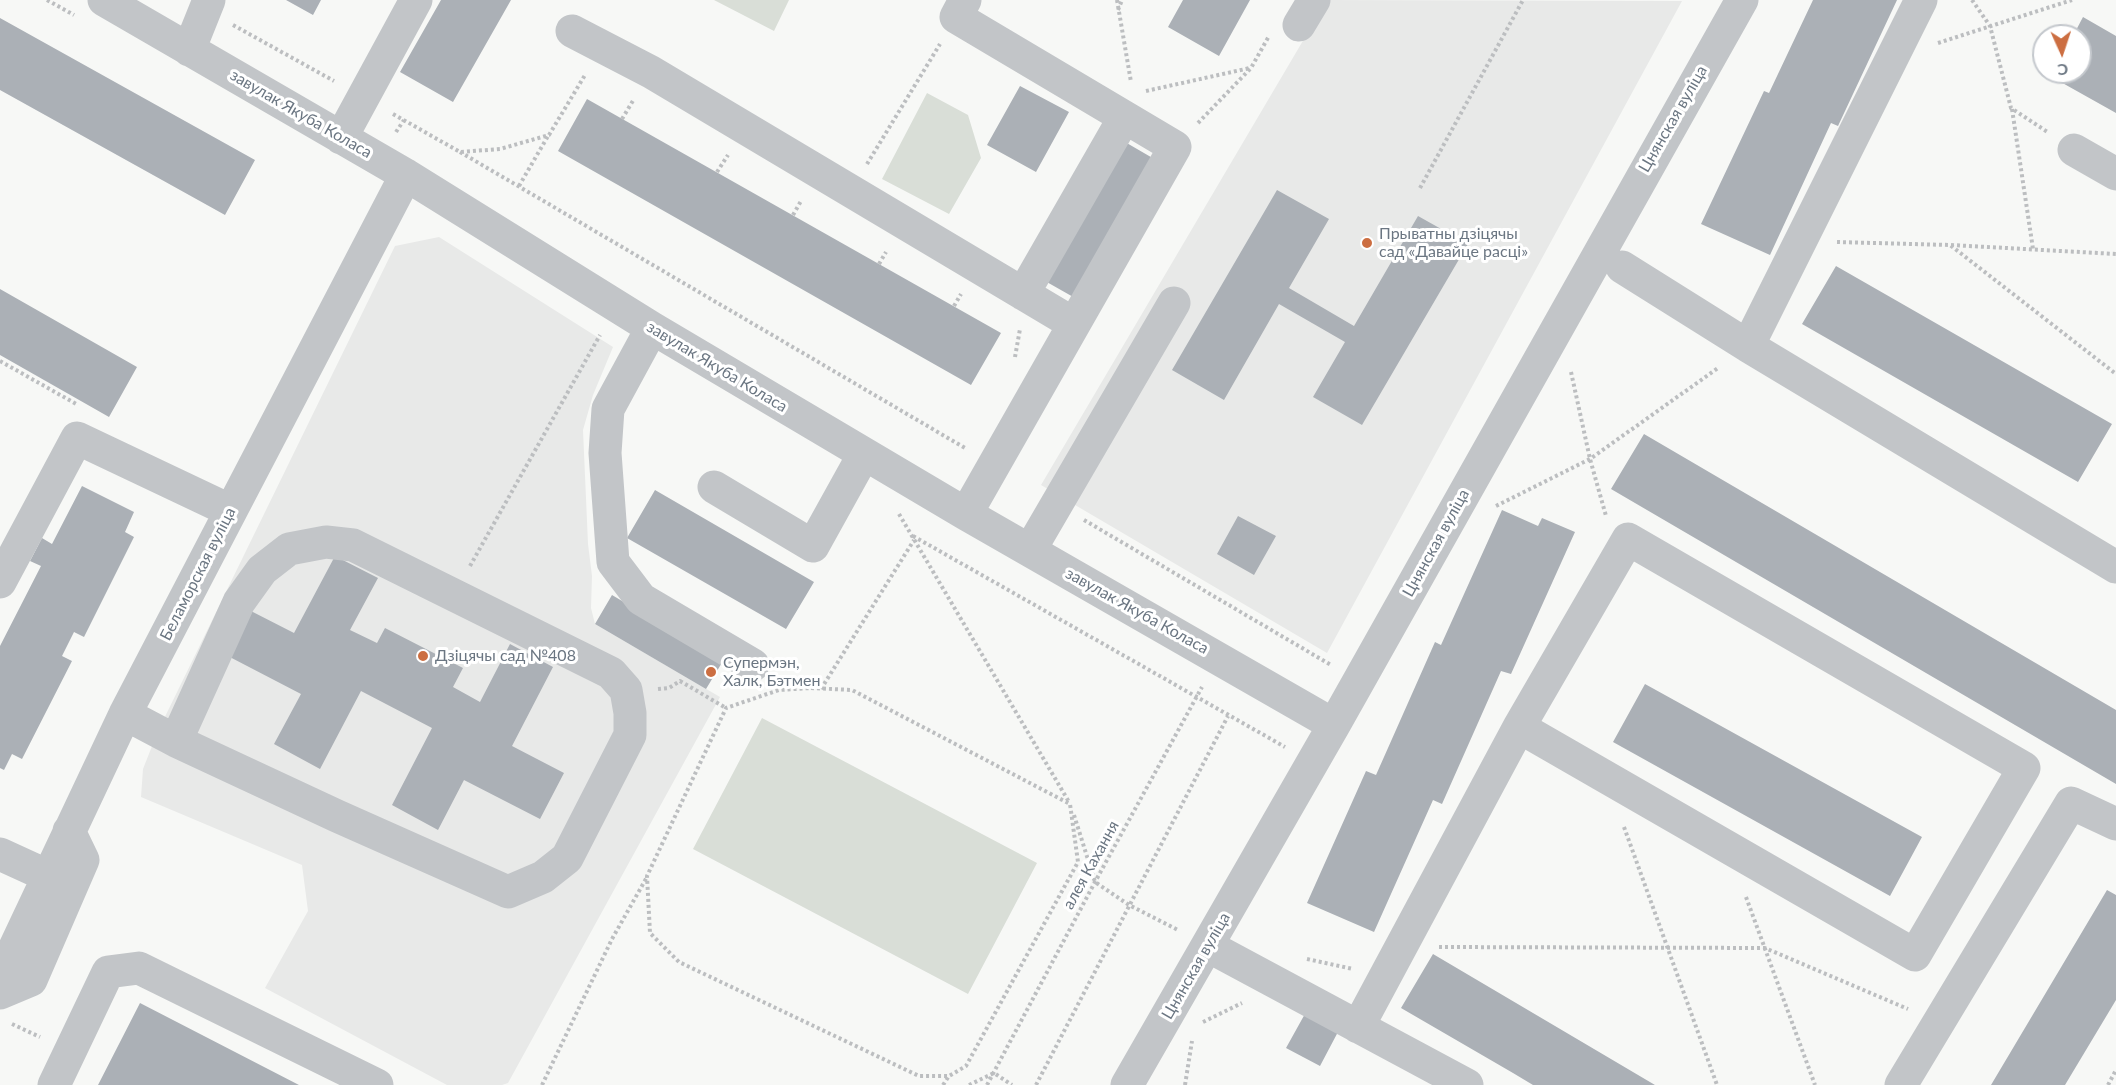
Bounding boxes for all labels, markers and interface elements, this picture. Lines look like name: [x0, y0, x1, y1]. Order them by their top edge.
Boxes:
north arrow: [2032, 24, 2092, 84]
text: С: [2057, 61, 2069, 80]
street label: Цнянская вуліца: [1635, 62, 1711, 176]
street label: завулак Якуба Коласа: [227, 66, 375, 162]
place label: Прыватны дзіцячы сад «Давайце расці»: [1379, 224, 1528, 262]
marker: Прыватны дзіцячы сад «Давайце расці»: [1360, 236, 1374, 250]
street label: завулак Якуба Коласа: [643, 317, 791, 417]
street label: Цнянская вуліца: [1398, 486, 1474, 600]
street label: Беламорская вуліца: [156, 504, 240, 644]
street label: завулак Якуба Коласа: [1062, 564, 1212, 658]
place label: Дзіцячы сад №408: [435, 646, 576, 666]
marker: Дзіцячы сад №408: [416, 649, 430, 663]
place label: Супермэн, Халк, Бэтмен: [723, 653, 820, 691]
marker: Супермэн, Халк, Бэтмен: [704, 665, 718, 679]
street label: алея Кахання: [1059, 817, 1123, 913]
street label: Цнянская вуліца: [1158, 909, 1234, 1023]

